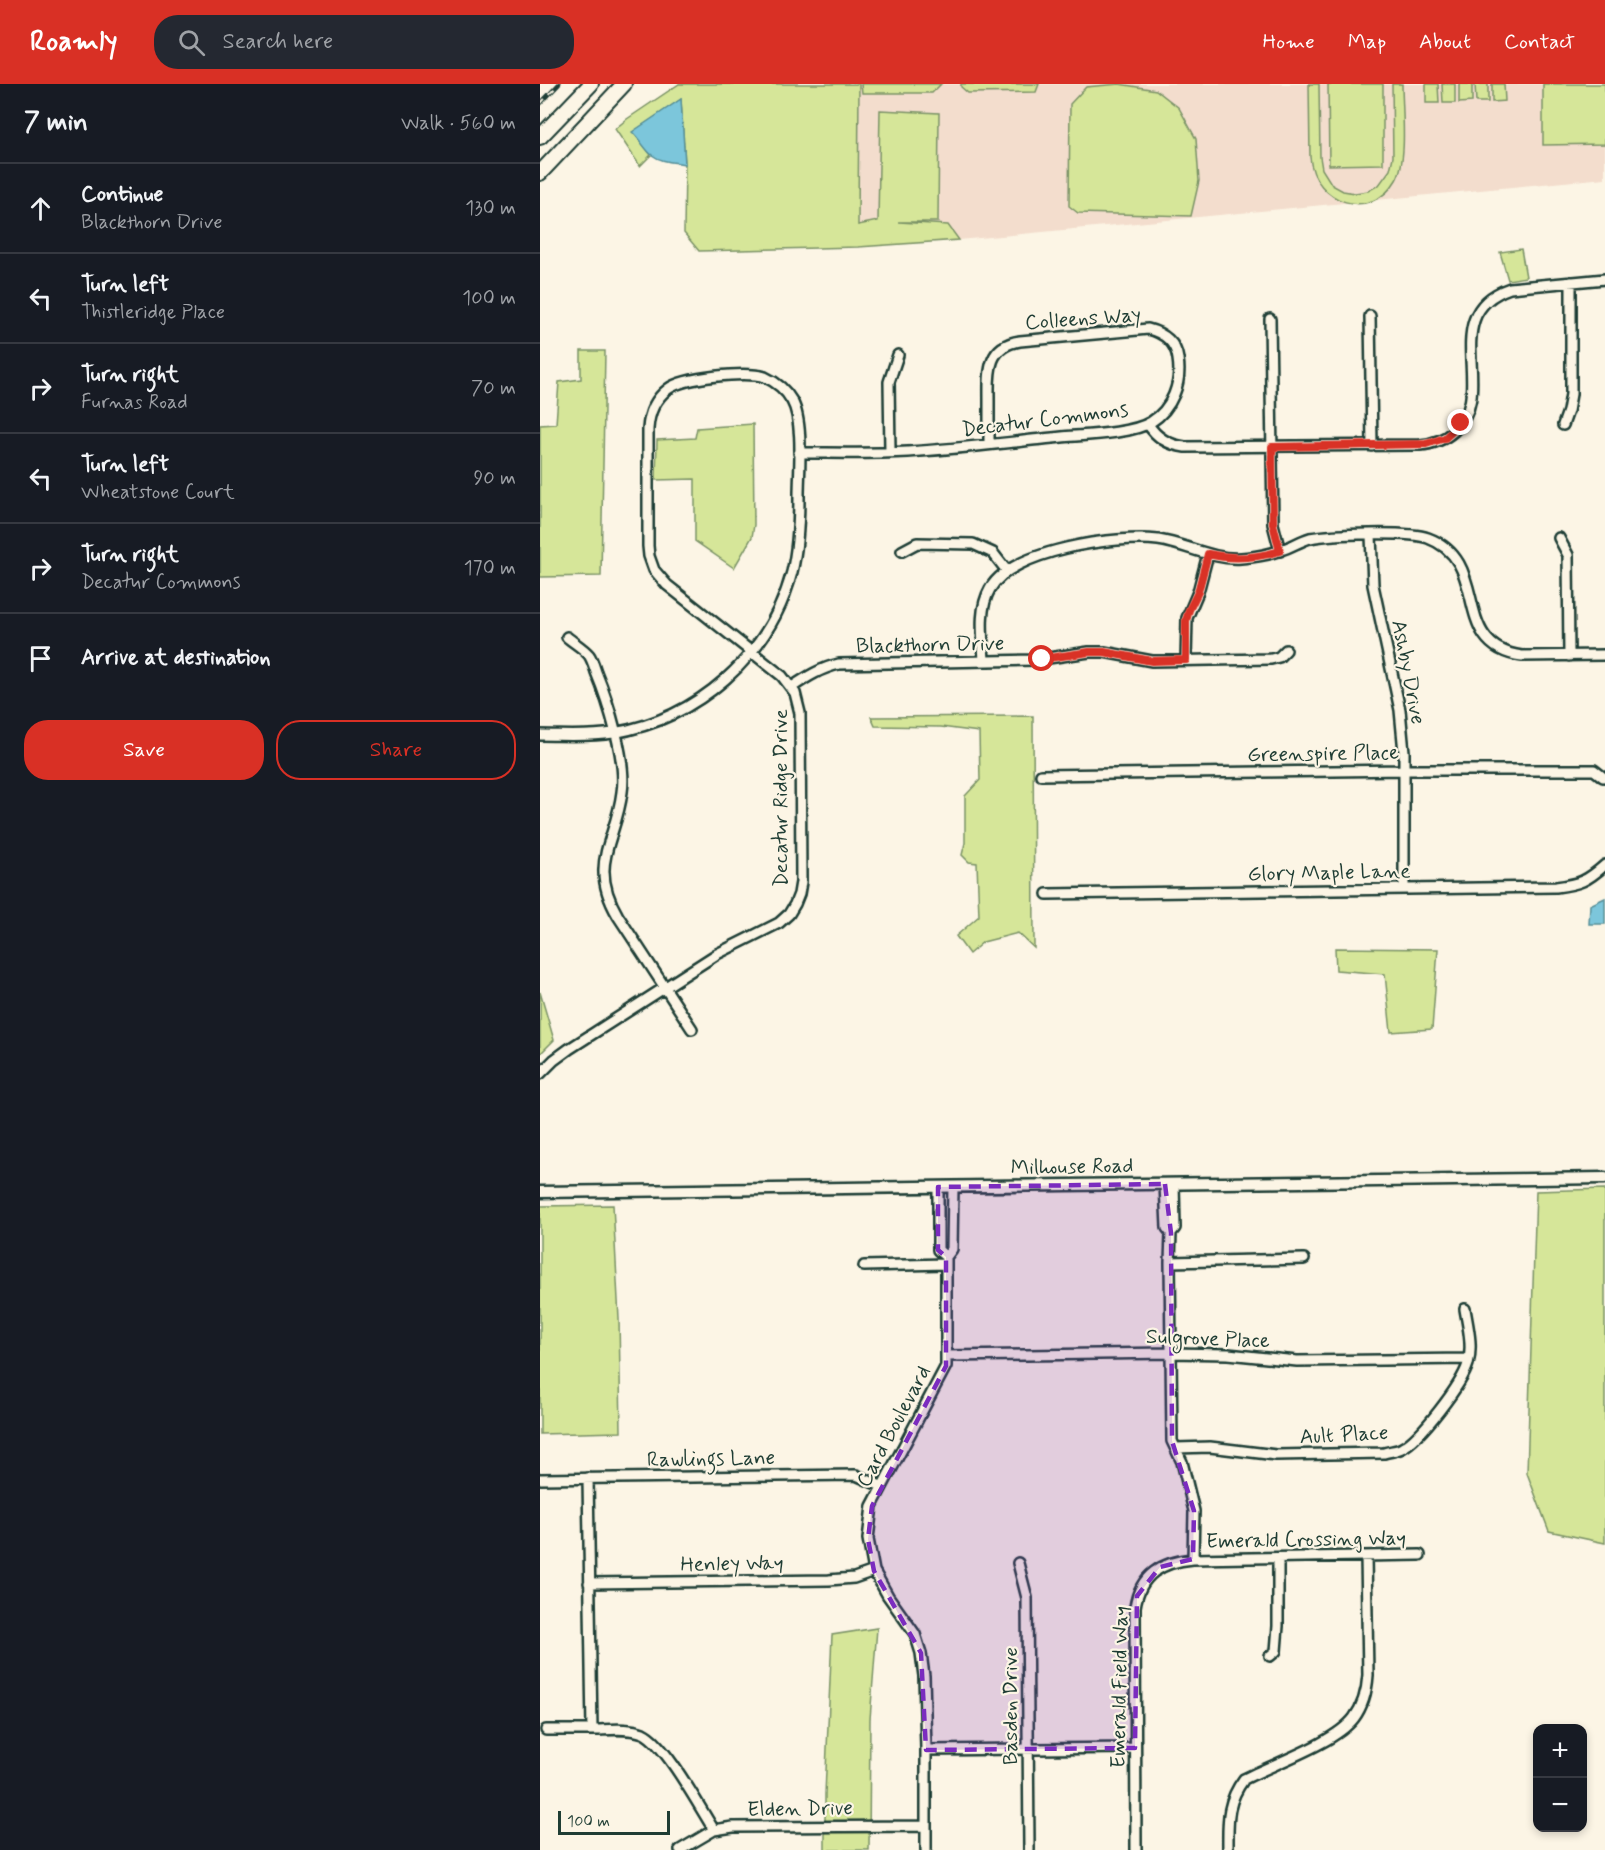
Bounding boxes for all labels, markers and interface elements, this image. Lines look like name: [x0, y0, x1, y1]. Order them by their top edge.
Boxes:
search box: [154, 15, 574, 69]
text: Roamly: [30, 24, 118, 61]
icon: search: [175, 26, 208, 59]
text: Search here: [223, 28, 333, 56]
text: Home: [1263, 28, 1315, 56]
text: Map: [1348, 28, 1386, 56]
text: About: [1419, 28, 1471, 56]
text: Contact: [1504, 28, 1575, 56]
text: 7 min: [24, 106, 88, 140]
text: Walk · 560 m: [401, 110, 516, 137]
text: Continue: [81, 181, 163, 209]
icon: ahead: [24, 192, 57, 225]
text: 130 m: [465, 195, 516, 222]
text: Blackthorn Drive: [81, 209, 222, 236]
text: Turn left: [81, 271, 169, 299]
icon: left: [24, 282, 57, 315]
text: 100 m: [462, 285, 516, 312]
text: Thistleridge Place: [81, 299, 225, 326]
street label: Colleens Way: [1024, 301, 1142, 337]
text: Turn right: [81, 361, 179, 389]
icon: right: [24, 372, 57, 405]
text: 70 m: [471, 375, 516, 402]
text: Furnas Road: [81, 389, 188, 416]
street label: Decatur Commons: [960, 396, 1130, 444]
route end: [1447, 409, 1473, 435]
text: Turn left: [81, 451, 169, 479]
icon: left: [24, 462, 57, 495]
text: 90 m: [473, 465, 516, 492]
text: Wheatstone Court: [81, 479, 235, 506]
text: Turn right: [81, 541, 179, 569]
icon: right: [24, 552, 57, 585]
text: 170 m: [464, 555, 516, 582]
text: Decatur Commons: [81, 569, 241, 596]
street label: Ashby Drive: [1384, 618, 1432, 727]
street label: Blackthorn Drive: [856, 630, 1004, 660]
icon: arrive: [24, 642, 57, 675]
text: Arrive at destination: [81, 644, 271, 672]
route start: [1028, 645, 1054, 671]
street label: Decatur Ridge Drive: [767, 709, 795, 887]
button: Save: [24, 720, 264, 780]
button: Share: [276, 720, 516, 780]
street label: Greenspire Place: [1247, 739, 1399, 769]
street label: Glory Maple Lane: [1247, 858, 1411, 888]
street label: Milhouse Road: [1010, 1152, 1134, 1182]
street label: Sulgrove Place: [1145, 1323, 1271, 1356]
street label: Card Boulevard: [850, 1361, 938, 1492]
street label: Ault Place: [1299, 1419, 1389, 1451]
street label: Rawlings Lane: [647, 1444, 775, 1476]
street label: Emerald Crossing Way: [1206, 1524, 1406, 1556]
street label: Henley Way: [680, 1549, 784, 1579]
street label: Emerald Field Way: [1105, 1606, 1135, 1768]
street label: Basden Drive: [997, 1647, 1025, 1765]
map controls: [1533, 1724, 1587, 1832]
button: +: [1533, 1724, 1587, 1778]
button: −: [1533, 1778, 1587, 1832]
street label: Elden Drive: [747, 1794, 853, 1824]
scale bar: [558, 1808, 670, 1836]
text: 100 m: [567, 1811, 610, 1832]

